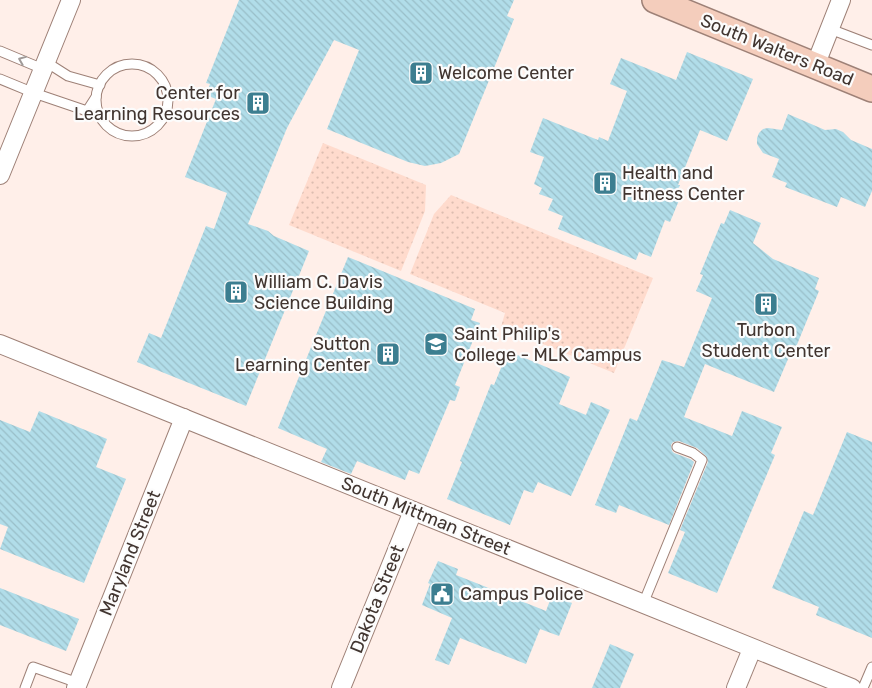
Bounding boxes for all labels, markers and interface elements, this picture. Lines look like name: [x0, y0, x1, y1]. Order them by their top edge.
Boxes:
street label: South Walters Road: [697, 9, 857, 91]
one-way arrow: [18, 56, 27, 66]
building icon: Welcome Center: [408, 60, 434, 86]
place label: Welcome Center: [438, 62, 574, 84]
place label: Center for Learning Resources: [74, 82, 240, 125]
building icon: Center for Learning Resources: [245, 90, 271, 116]
place label: Health and Fitness Center: [622, 162, 745, 205]
building icon: Health and Fitness Center: [592, 170, 618, 196]
place label: William C. Davis Science Building: [254, 271, 393, 314]
building icon: William C. Davis Science Building: [223, 279, 249, 305]
building icon: Turbon Student Center: [753, 291, 779, 317]
place label: Turbon Student Center: [702, 319, 831, 362]
place label: Saint Philip's College - MLK Campus: [454, 323, 642, 366]
school or university icon: Saint Philip's College - MLK Campus: [423, 331, 449, 357]
place label: Sutton Learning Center: [235, 333, 370, 376]
building icon: Sutton Learning Center: [375, 341, 401, 367]
street label: South Mittman Street: [338, 472, 514, 560]
street label: Maryland Street: [95, 487, 165, 619]
street label: Dakota Street: [345, 542, 409, 656]
public building icon: Campus Police: [429, 581, 455, 607]
place label: Campus Police: [460, 583, 584, 605]

